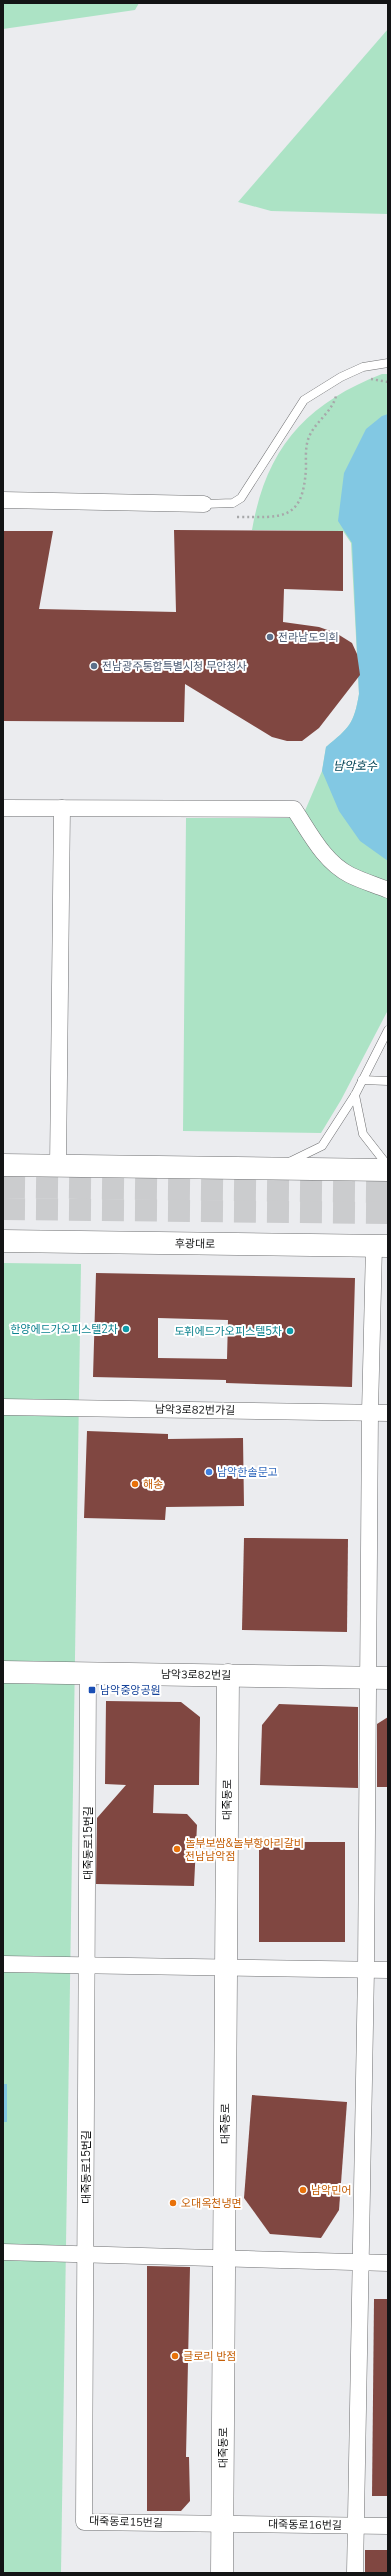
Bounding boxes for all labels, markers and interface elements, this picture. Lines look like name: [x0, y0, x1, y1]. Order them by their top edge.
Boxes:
place label: 전라남도의회: [278, 630, 339, 645]
marker: 전라남도의회: [265, 632, 275, 642]
place label: 전남광주통합특별시청 무안청사: [102, 659, 247, 674]
marker: 전남광주통합특별시청 무안청사: [89, 661, 99, 671]
water label: 남악호수: [333, 758, 378, 774]
street label: 후광대로: [175, 1236, 215, 1252]
place label: 한양에드가오피스텔2차: [10, 1322, 118, 1337]
marker: 한양에드가오피스텔2차: [121, 1324, 131, 1334]
place label: 도휘에드가오피스텔5차: [174, 1324, 282, 1339]
marker: 도휘에드가오피스텔5차: [285, 1326, 295, 1336]
street label: 남악3로82번가길: [155, 1402, 235, 1418]
place label: 남악한솔문고: [217, 1465, 278, 1480]
marker: 남악한솔문고: [204, 1467, 214, 1477]
place label: 해송: [143, 1477, 163, 1492]
marker: 해송: [130, 1479, 140, 1489]
street label: 남악3로82번길: [161, 1667, 231, 1683]
place label: 남악중앙공원: [100, 1683, 161, 1698]
marker: 남악중앙공원: [87, 1685, 97, 1695]
street label: 대죽동로: [220, 1780, 235, 1820]
street label: 대죽동로15번길: [81, 1806, 96, 1880]
place label: 놀부보쌈&놀부항아리갈비 전남남악점: [185, 1836, 304, 1864]
marker: 놀부보쌈&놀부항아리갈비 전남남악점: [172, 1844, 182, 1854]
street label: 대죽동로: [218, 2104, 233, 2144]
street label: 대죽동로15번길: [79, 2130, 94, 2204]
place label: 남악민어: [311, 2183, 351, 2198]
marker: 남악민어: [298, 2185, 308, 2195]
place label: 오대옥천냉면: [181, 2196, 242, 2211]
marker: 오대옥천냉면: [168, 2198, 178, 2208]
place label: 글로리 반점: [183, 2349, 236, 2364]
marker: 글로리 반점: [170, 2351, 180, 2361]
street label: 대죽동로: [216, 2428, 231, 2468]
street label: 대죽동로15번길: [89, 2513, 163, 2531]
street label: 대죽동로16번길: [268, 2517, 342, 2533]

